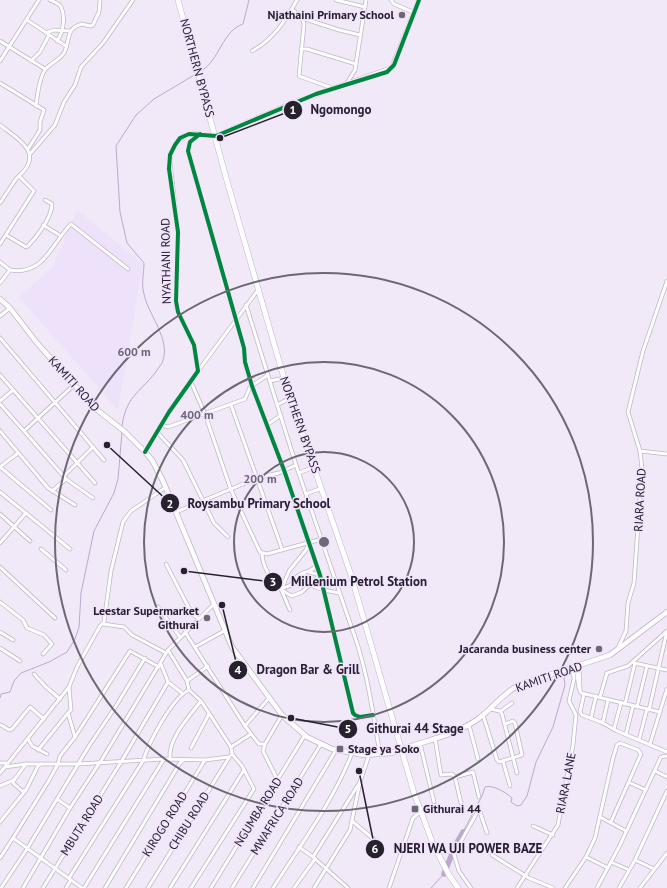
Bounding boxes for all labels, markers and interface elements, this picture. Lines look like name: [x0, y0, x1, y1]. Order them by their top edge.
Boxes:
place label: Njathaini Primary School: [268, 7, 394, 22]
marker: Njathaini Primary School: [397, 10, 407, 20]
street label: NORTHERN BYPASS: [177, 17, 218, 119]
callout: Ngomongo: [283, 97, 380, 122]
text: Ngomongo: [311, 101, 371, 118]
text: 1: [290, 102, 296, 117]
street label: NYATHANI ROAD: [157, 218, 174, 304]
text: 600 m: [117, 344, 151, 359]
street label: KAMITI ROAD: [45, 353, 103, 415]
street label: NORTHERN BYPASS: [277, 374, 324, 475]
text: 400 m: [180, 407, 214, 422]
street label: RIARA ROAD: [630, 468, 649, 532]
text: 200 m: [243, 471, 277, 486]
callout: Roysambu Primary School: [160, 491, 339, 516]
text: Roysambu Primary School: [188, 495, 331, 512]
text: 2: [167, 496, 173, 511]
centre of rings: [317, 535, 331, 549]
callout: Millenium Petrol Station: [263, 569, 435, 594]
text: Millenium Petrol Station: [291, 573, 427, 590]
text: 3: [270, 574, 276, 589]
place label: Leestar Supermarket Githurai: [93, 603, 200, 632]
marker: Leestar Supermarket Githurai: [202, 613, 212, 623]
place label: Jacaranda business center: [458, 641, 592, 656]
marker: Jacaranda business center: [594, 644, 604, 654]
callout: Dragon Bar & Grill: [228, 657, 367, 682]
street label: KAMITI ROAD: [513, 658, 584, 695]
text: Dragon Bar & Grill: [256, 661, 360, 678]
text: 4: [235, 662, 242, 677]
callout: Githurai 44 Stage: [338, 716, 472, 741]
text: Githurai 44 Stage: [366, 720, 464, 737]
text: 5: [345, 721, 351, 736]
place label: Stage ya Soko: [348, 741, 420, 756]
marker: Stage ya Soko: [335, 744, 345, 754]
street label: RIARA LANE: [552, 751, 579, 815]
street label: NGUMBA ROAD: [230, 774, 285, 849]
street label: MWAFRICA ROAD: [247, 774, 306, 857]
street label: KIROGO ROAD: [139, 788, 191, 859]
street label: CHIBU ROAD: [165, 789, 212, 853]
street label: MBUTA ROAD: [57, 791, 106, 858]
place label: Githurai 44: [423, 801, 481, 816]
marker: Githurai 44: [410, 804, 420, 814]
callout: NJERI WA UJI POWER BAZE: [365, 836, 551, 861]
text: NJERI WA UJI POWER BAZE: [394, 840, 543, 857]
text: 6: [372, 841, 379, 856]

